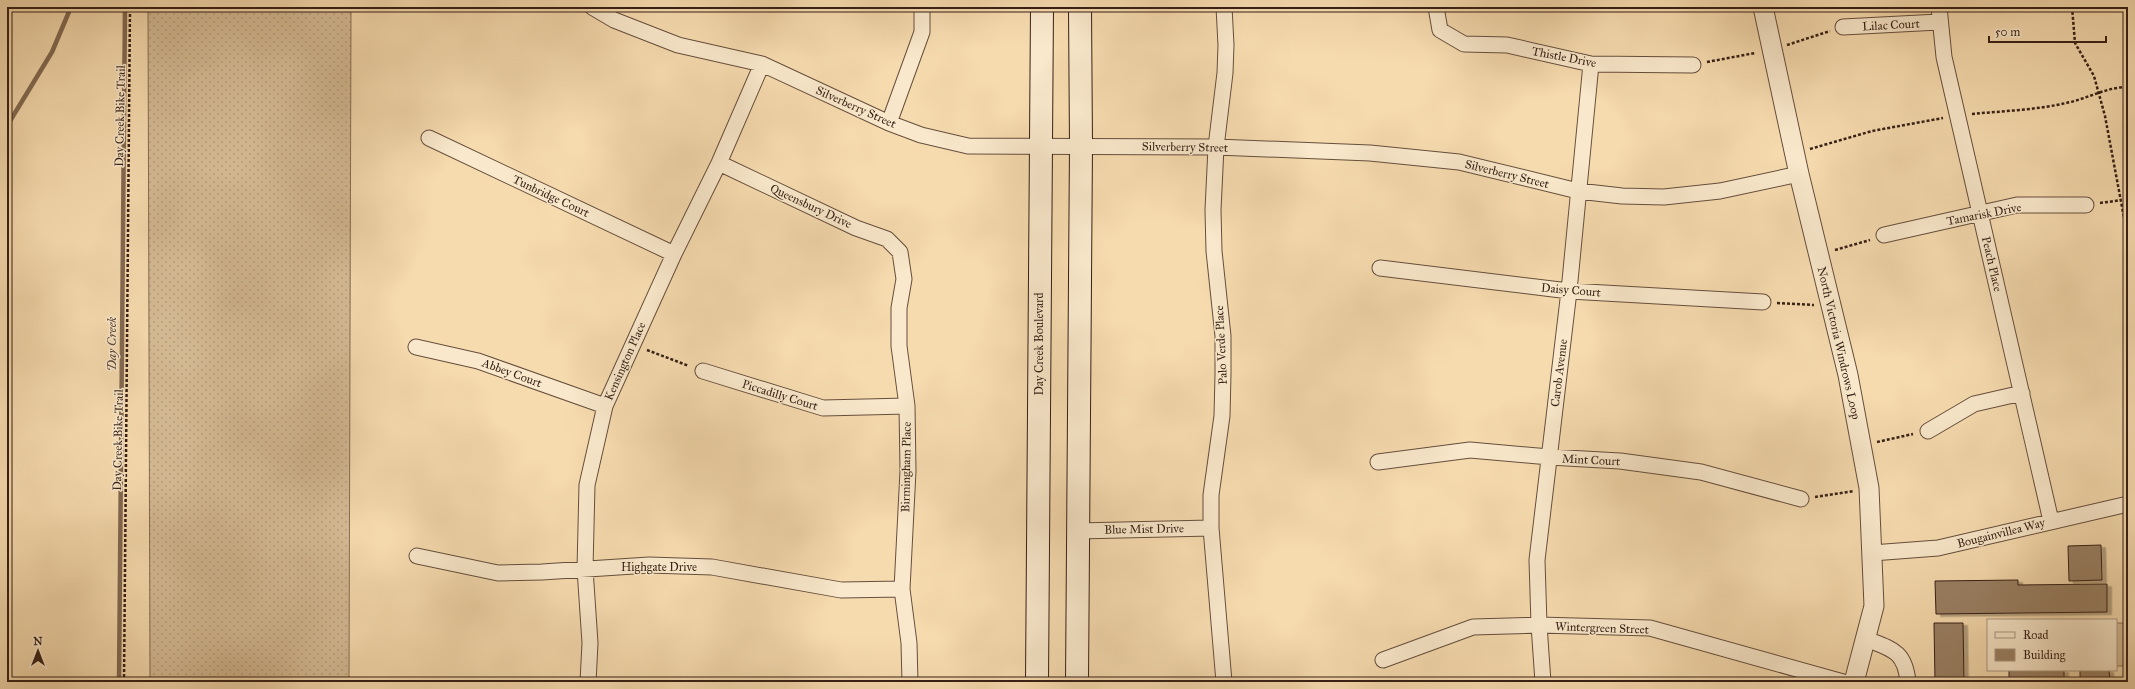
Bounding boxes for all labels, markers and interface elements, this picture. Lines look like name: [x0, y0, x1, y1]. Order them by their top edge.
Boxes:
street label: Lilac Court: [1862, 16, 1921, 33]
scale bar: [1989, 18, 2106, 44]
text: 50 m: [1995, 25, 2020, 39]
street label: Thistle Drive: [1531, 44, 1597, 70]
street label: Day Creek Bike Trail: [112, 64, 128, 167]
street label: Silverberry Street: [814, 83, 899, 131]
street label: Silverberry Street: [1142, 139, 1229, 155]
street label: Silverberry Street: [1463, 157, 1551, 191]
street label: Tunbridge Court: [510, 172, 592, 221]
street label: Queensbury Drive: [768, 181, 854, 231]
street label: Tamarisk Drive: [1945, 200, 2023, 228]
street label: Peach Place: [1979, 235, 2005, 293]
street label: North Victoria Windrows Loop: [1815, 265, 1863, 421]
street label: Daisy Court: [1541, 280, 1602, 300]
street label: Day Creek Boulevard: [1032, 292, 1046, 396]
street label: Palo Verde Place: [1212, 305, 1230, 385]
water label: Day Creek: [104, 317, 120, 371]
street label: Kensington Place: [601, 320, 649, 403]
street label: Carob Avenue: [1548, 338, 1570, 408]
street label: Abbey Court: [479, 355, 544, 390]
street label: Piccadilly Court: [740, 377, 820, 413]
street label: Day Creek Bike Trail: [110, 388, 126, 491]
street label: Birmingham Place: [898, 421, 915, 513]
street label: Mint Court: [1561, 451, 1621, 469]
street label: Bougainvillea Way: [1955, 515, 2047, 552]
street label: Blue Mist Drive: [1104, 521, 1184, 537]
street label: Highgate Drive: [621, 560, 697, 575]
street label: Wintergreen Street: [1555, 619, 1650, 638]
legend: [1987, 619, 2117, 671]
text: Road: [2023, 628, 2049, 642]
north arrow: [18, 631, 58, 671]
text: N: [33, 635, 43, 648]
text: Building: [2023, 648, 2066, 663]

